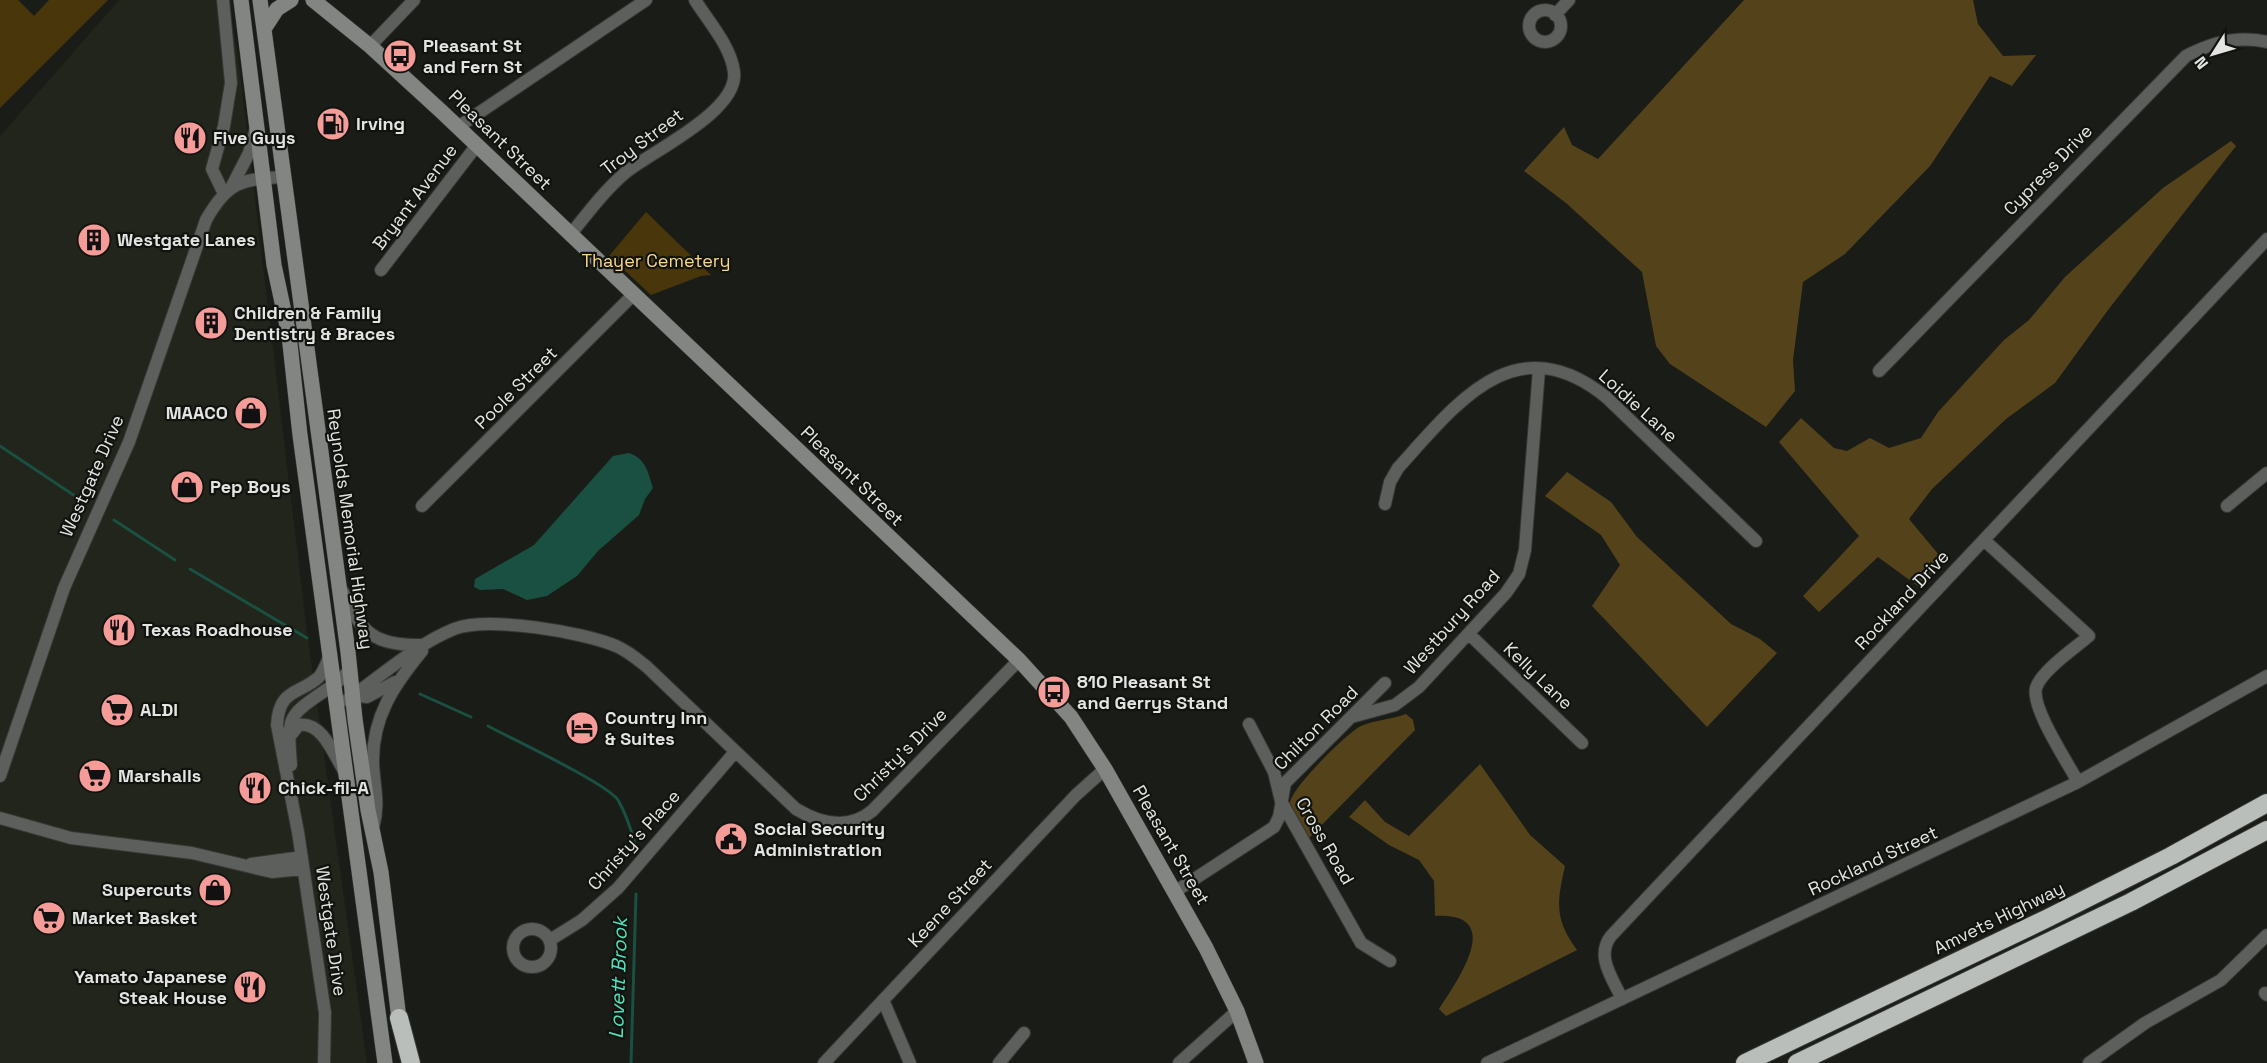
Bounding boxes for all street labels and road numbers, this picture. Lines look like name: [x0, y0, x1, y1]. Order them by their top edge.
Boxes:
street label: Pleasant Street: [444, 85, 557, 195]
street label: Troy Street: [596, 103, 688, 180]
street label: Cypress Drive: [1998, 119, 2097, 220]
street label: Bryant Avenue: [367, 139, 462, 254]
street label: Poole Street: [470, 342, 562, 434]
street label: Loidie Lane: [1594, 364, 1683, 447]
street label: Reynolds Memorial Highway: [322, 407, 379, 651]
street label: Westgate Drive: [54, 411, 129, 540]
street label: Pleasant Street: [796, 421, 909, 531]
street label: Rockland Drive: [1850, 545, 1954, 654]
street label: Westbury Road: [1399, 565, 1505, 679]
street label: Kelly Lane: [1499, 637, 1578, 714]
street label: Chilton Road: [1269, 681, 1363, 775]
street label: Christy's Drive: [848, 703, 952, 807]
street label: Pleasant Street: [1128, 781, 1215, 909]
street label: Christy's Place: [582, 785, 685, 895]
street label: Cross Road: [1291, 793, 1360, 888]
street label: Rockland Street: [1805, 821, 1941, 901]
street label: Keene Street: [903, 853, 997, 952]
street label: Westgate Drive: [311, 864, 352, 997]
street label: Amvets Highway: [1930, 876, 2068, 959]

